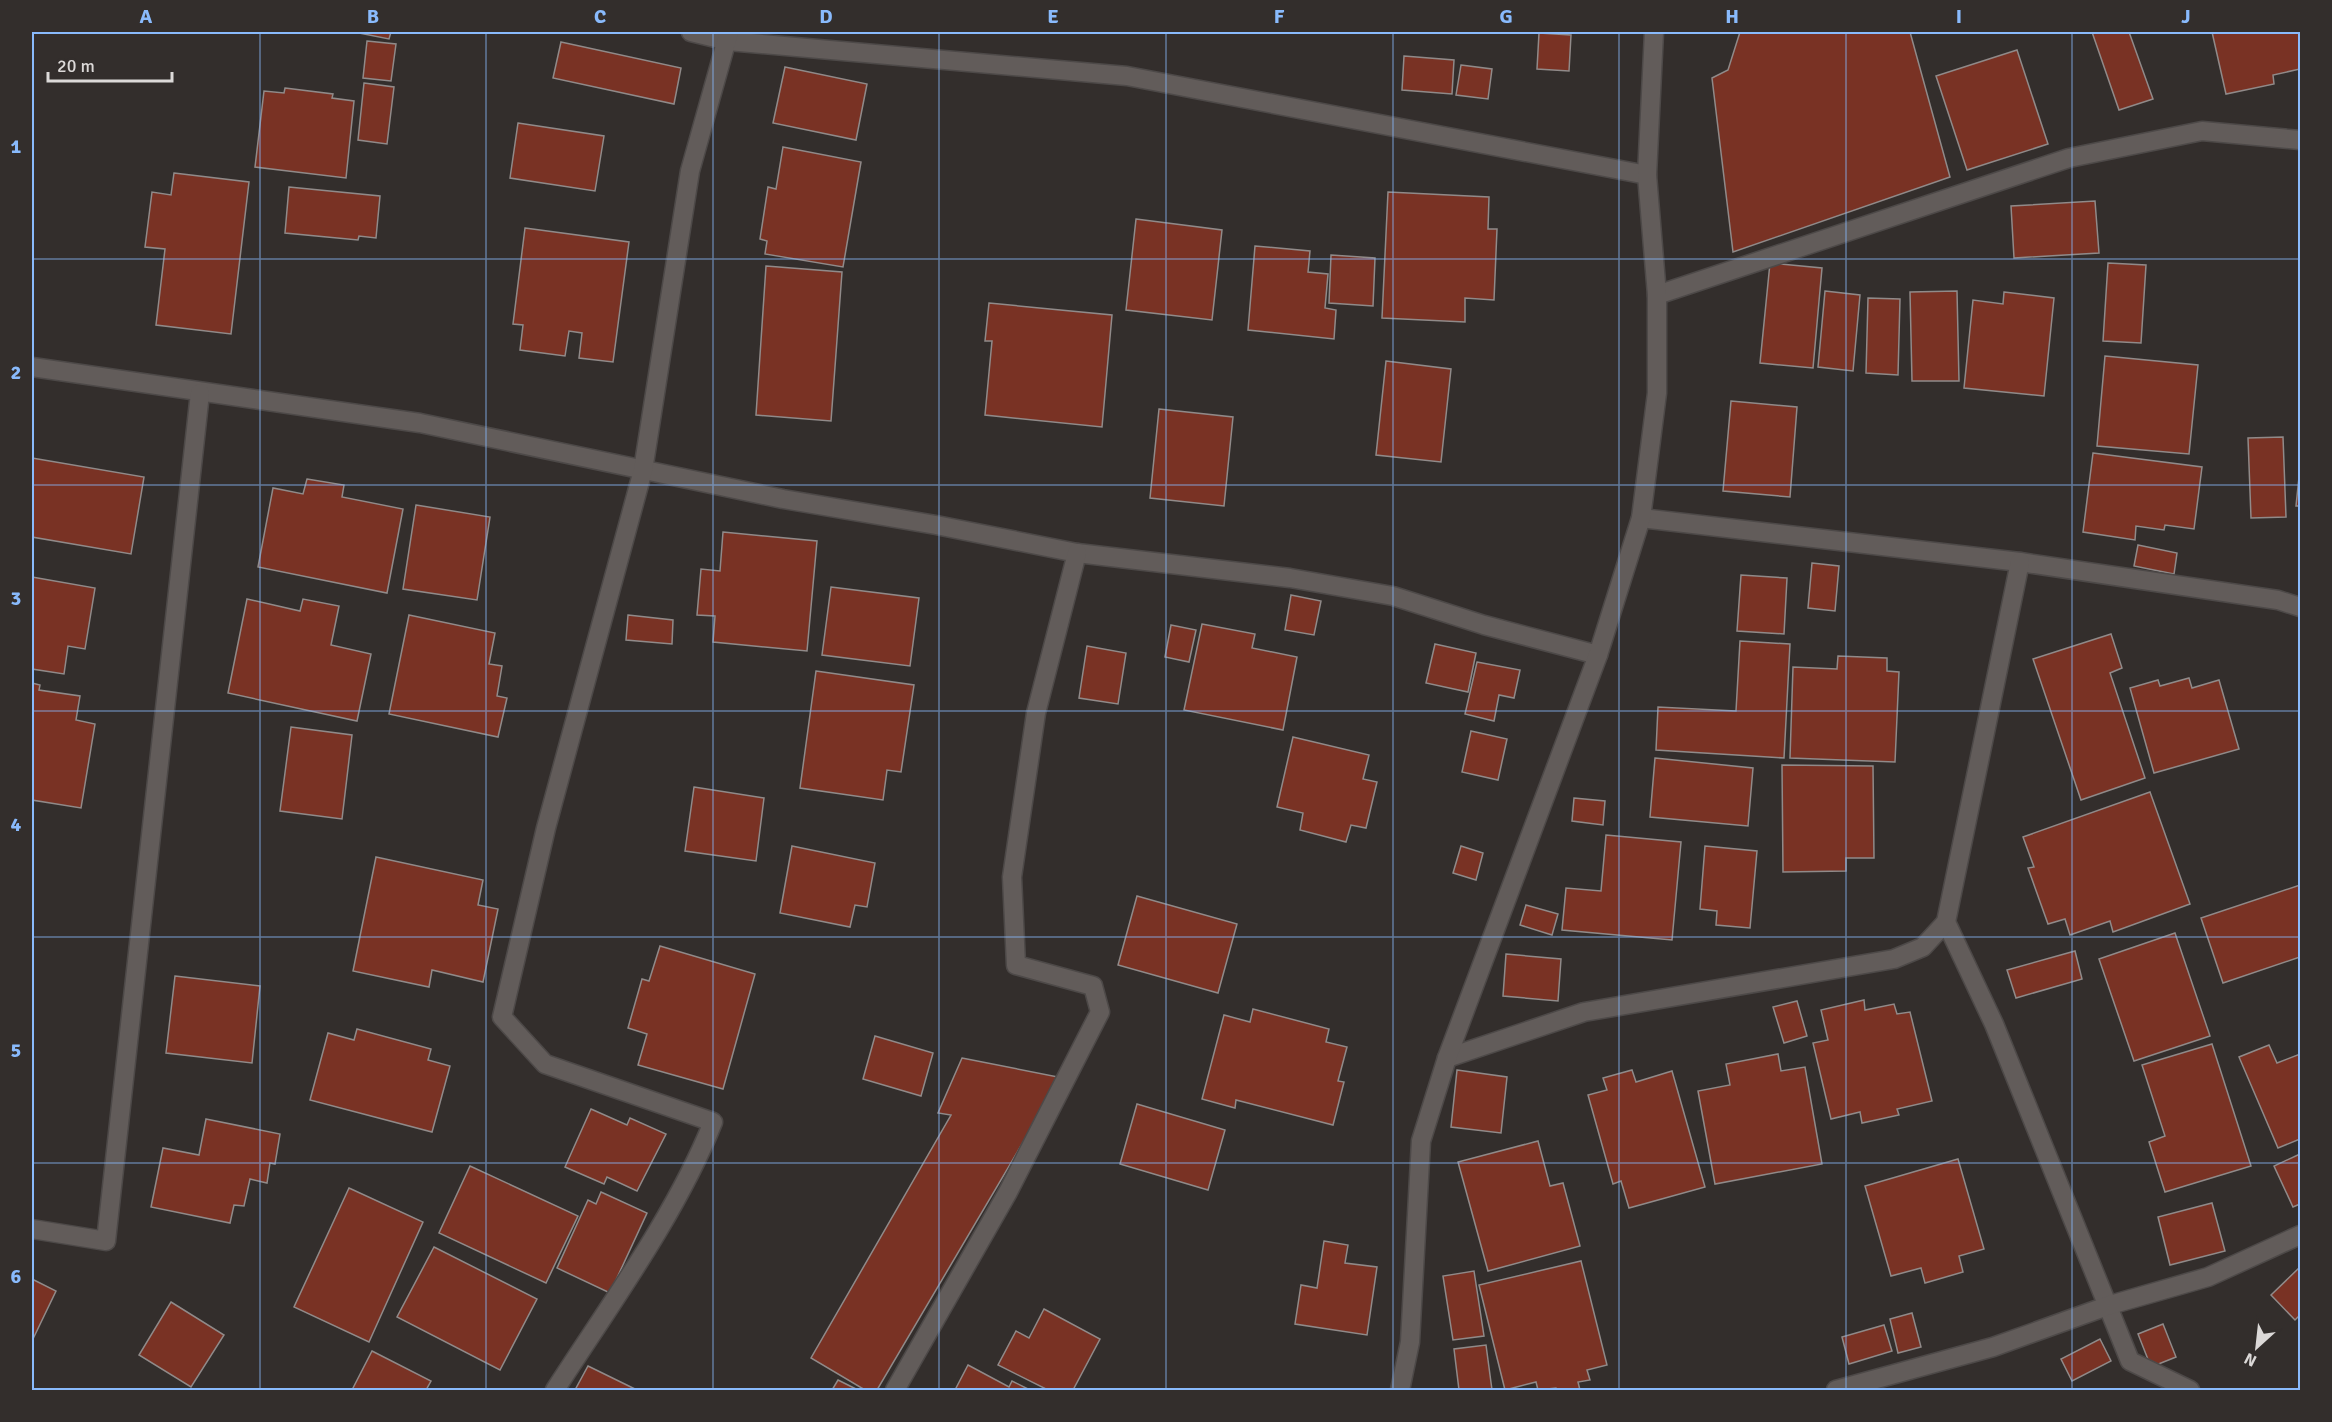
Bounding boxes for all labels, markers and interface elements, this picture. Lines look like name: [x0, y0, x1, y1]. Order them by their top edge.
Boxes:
text: A: [140, 4, 153, 29]
text: B: [367, 4, 379, 29]
text: C: [594, 4, 606, 29]
text: D: [819, 4, 833, 29]
text: E: [1047, 4, 1059, 29]
text: F: [1274, 4, 1285, 29]
text: G: [1499, 4, 1513, 29]
text: H: [1725, 4, 1739, 29]
text: I: [1956, 4, 1962, 29]
text: J: [2181, 4, 2191, 29]
scale bar: [48, 45, 172, 83]
text: 20 m: [57, 55, 95, 77]
text: 1: [11, 134, 22, 159]
text: 2: [11, 360, 21, 385]
text: 3: [11, 586, 21, 611]
text: 4: [11, 812, 22, 837]
text: 5: [11, 1038, 21, 1063]
text: 6: [11, 1264, 22, 1289]
north arrow: [2227, 1317, 2287, 1377]
text: N: [2241, 1348, 2260, 1371]

